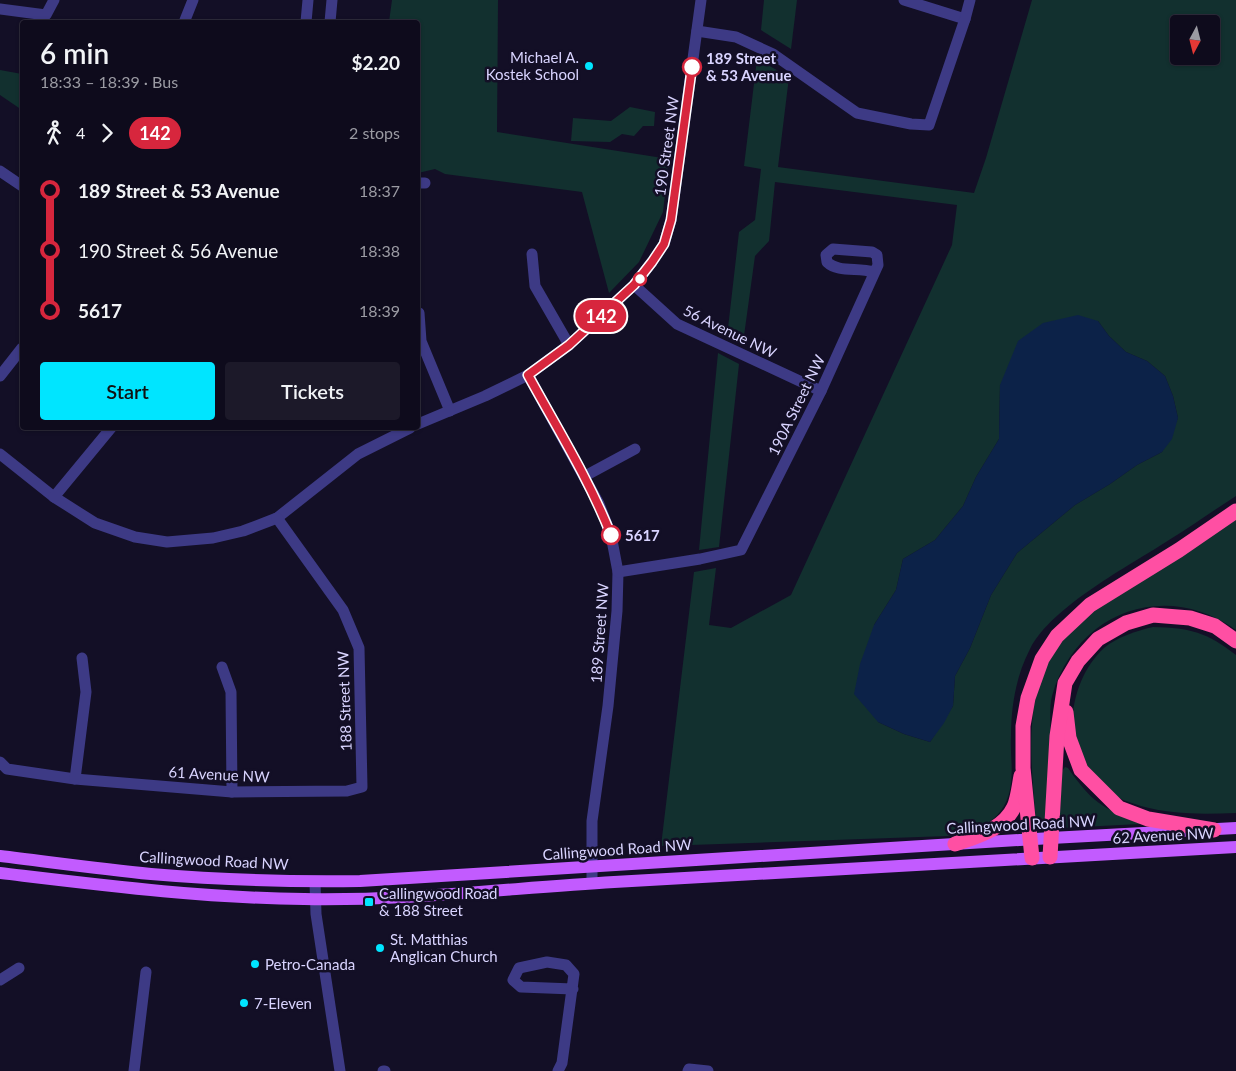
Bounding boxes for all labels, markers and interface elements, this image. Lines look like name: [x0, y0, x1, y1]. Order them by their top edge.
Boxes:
north arrow: [1170, 15, 1220, 65]
map controls: [1170, 15, 1220, 65]
text: 6 min: [40, 36, 109, 70]
place label: Michael A. Kostek School: [486, 48, 579, 83]
place label: 189 Street & 53 Avenue: [706, 49, 791, 84]
text: $2.20: [351, 51, 400, 74]
marker: 189 Street & 53 Avenue: [682, 57, 702, 77]
marker: Michael A. Kostek School: [583, 60, 595, 72]
text: 18:33 – 18:39 · Bus: [40, 72, 178, 91]
street label: 190 Street NW: [650, 95, 682, 197]
icon: walk: [40, 119, 68, 147]
icon: forward: [93, 119, 121, 147]
text: 142: [139, 122, 171, 144]
text: 4: [76, 123, 85, 142]
text: 2 stops: [349, 123, 400, 142]
text: 189 Street & 53 Avenue: [78, 179, 280, 202]
text: 18:37: [359, 181, 400, 200]
text: 190 Street & 56 Avenue: [78, 239, 278, 262]
text: 18:38: [359, 241, 400, 260]
unlabelled marker: [633, 272, 647, 286]
text: 5617: [78, 299, 122, 322]
line badge: 142: [572, 300, 630, 332]
text: 18:39: [359, 301, 400, 320]
street label: 56 Avenue NW: [681, 301, 780, 361]
text: 142: [585, 305, 617, 327]
street label: 190A Street NW: [764, 351, 828, 458]
button: Start: [40, 362, 215, 420]
button: Tickets: [225, 362, 400, 420]
marker: 5617: [601, 525, 621, 545]
place label: 5617: [625, 526, 660, 544]
street label: 189 Street NW: [587, 582, 612, 684]
street label: 188 Street NW: [333, 650, 355, 751]
street label: 61 Avenue NW: [168, 762, 270, 786]
street label: Callingwood Road NW: [946, 811, 1097, 837]
street label: 62 Avenue NW: [1112, 823, 1214, 847]
street label: Callingwood Road NW: [542, 835, 693, 863]
street label: Callingwood Road NW: [139, 847, 290, 873]
place label: Callingwood Road & 188 Street: [379, 884, 498, 919]
marker: Callingwood Road & 188 Street: [363, 896, 375, 908]
place label: St. Matthias Anglican Church: [390, 930, 498, 965]
marker: St. Matthias Anglican Church: [374, 942, 386, 954]
place label: Petro-Canada: [265, 955, 355, 973]
marker: Petro-Canada: [249, 958, 261, 970]
place label: 7-Eleven: [254, 994, 312, 1012]
marker: 7-Eleven: [238, 997, 250, 1009]

